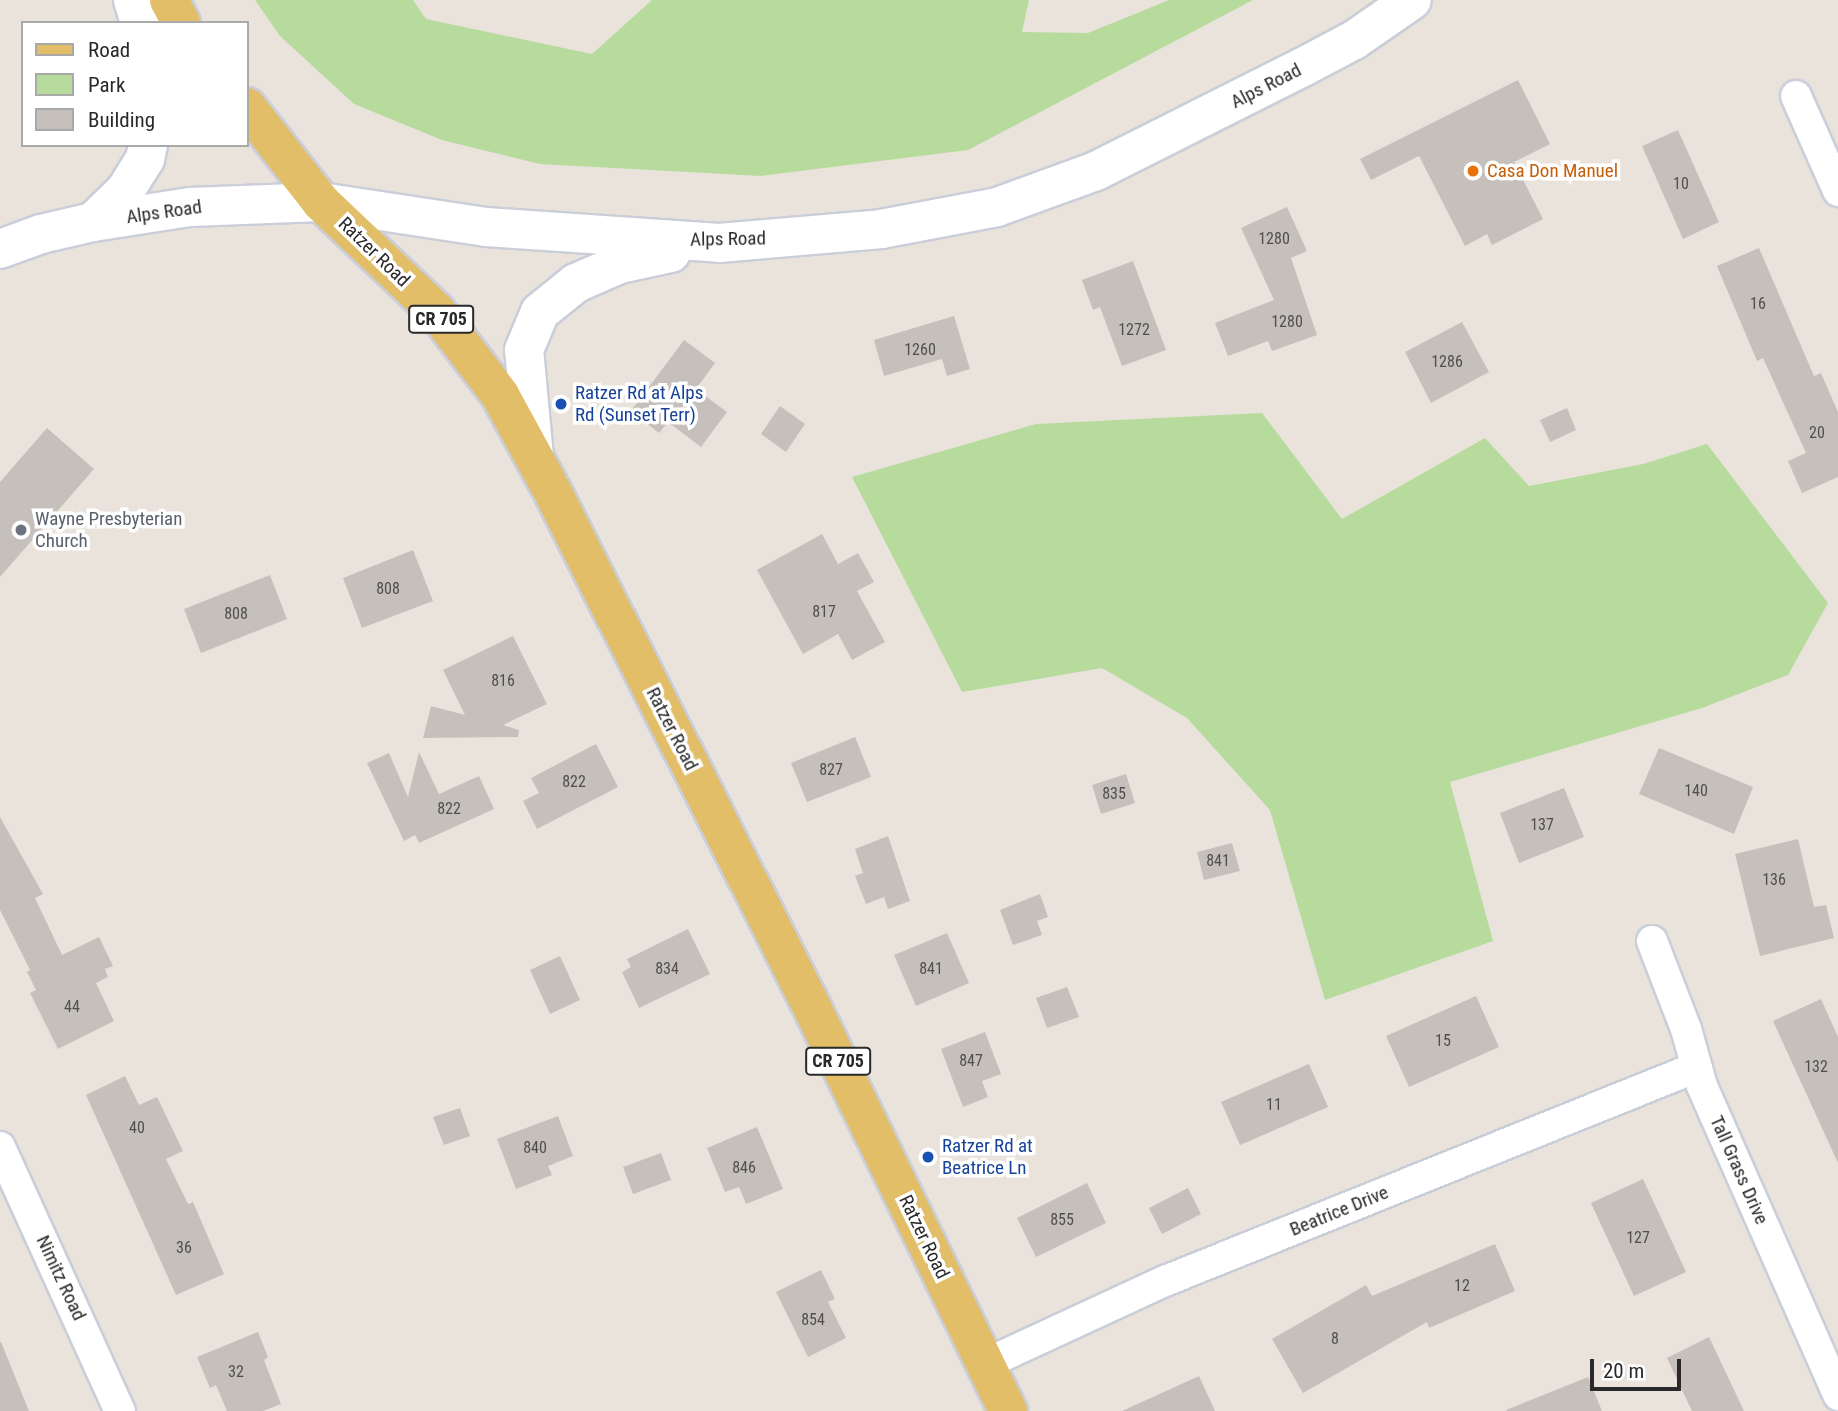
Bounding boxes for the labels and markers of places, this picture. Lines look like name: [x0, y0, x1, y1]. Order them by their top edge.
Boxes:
place label: Casa Don Manuel: [1487, 160, 1618, 182]
marker: Casa Don Manuel: [1465, 163, 1481, 179]
place label: Ratzer Rd at Alps Rd (Sunset Terr): [575, 382, 703, 426]
marker: Ratzer Rd at Alps Rd (Sunset Terr): [553, 396, 569, 412]
place label: Wayne Presbyterian Church: [35, 508, 182, 552]
marker: Wayne Presbyterian Church: [13, 522, 29, 538]
place label: Ratzer Rd at Beatrice Ln: [942, 1135, 1033, 1179]
marker: Ratzer Rd at Beatrice Ln: [920, 1149, 936, 1165]

